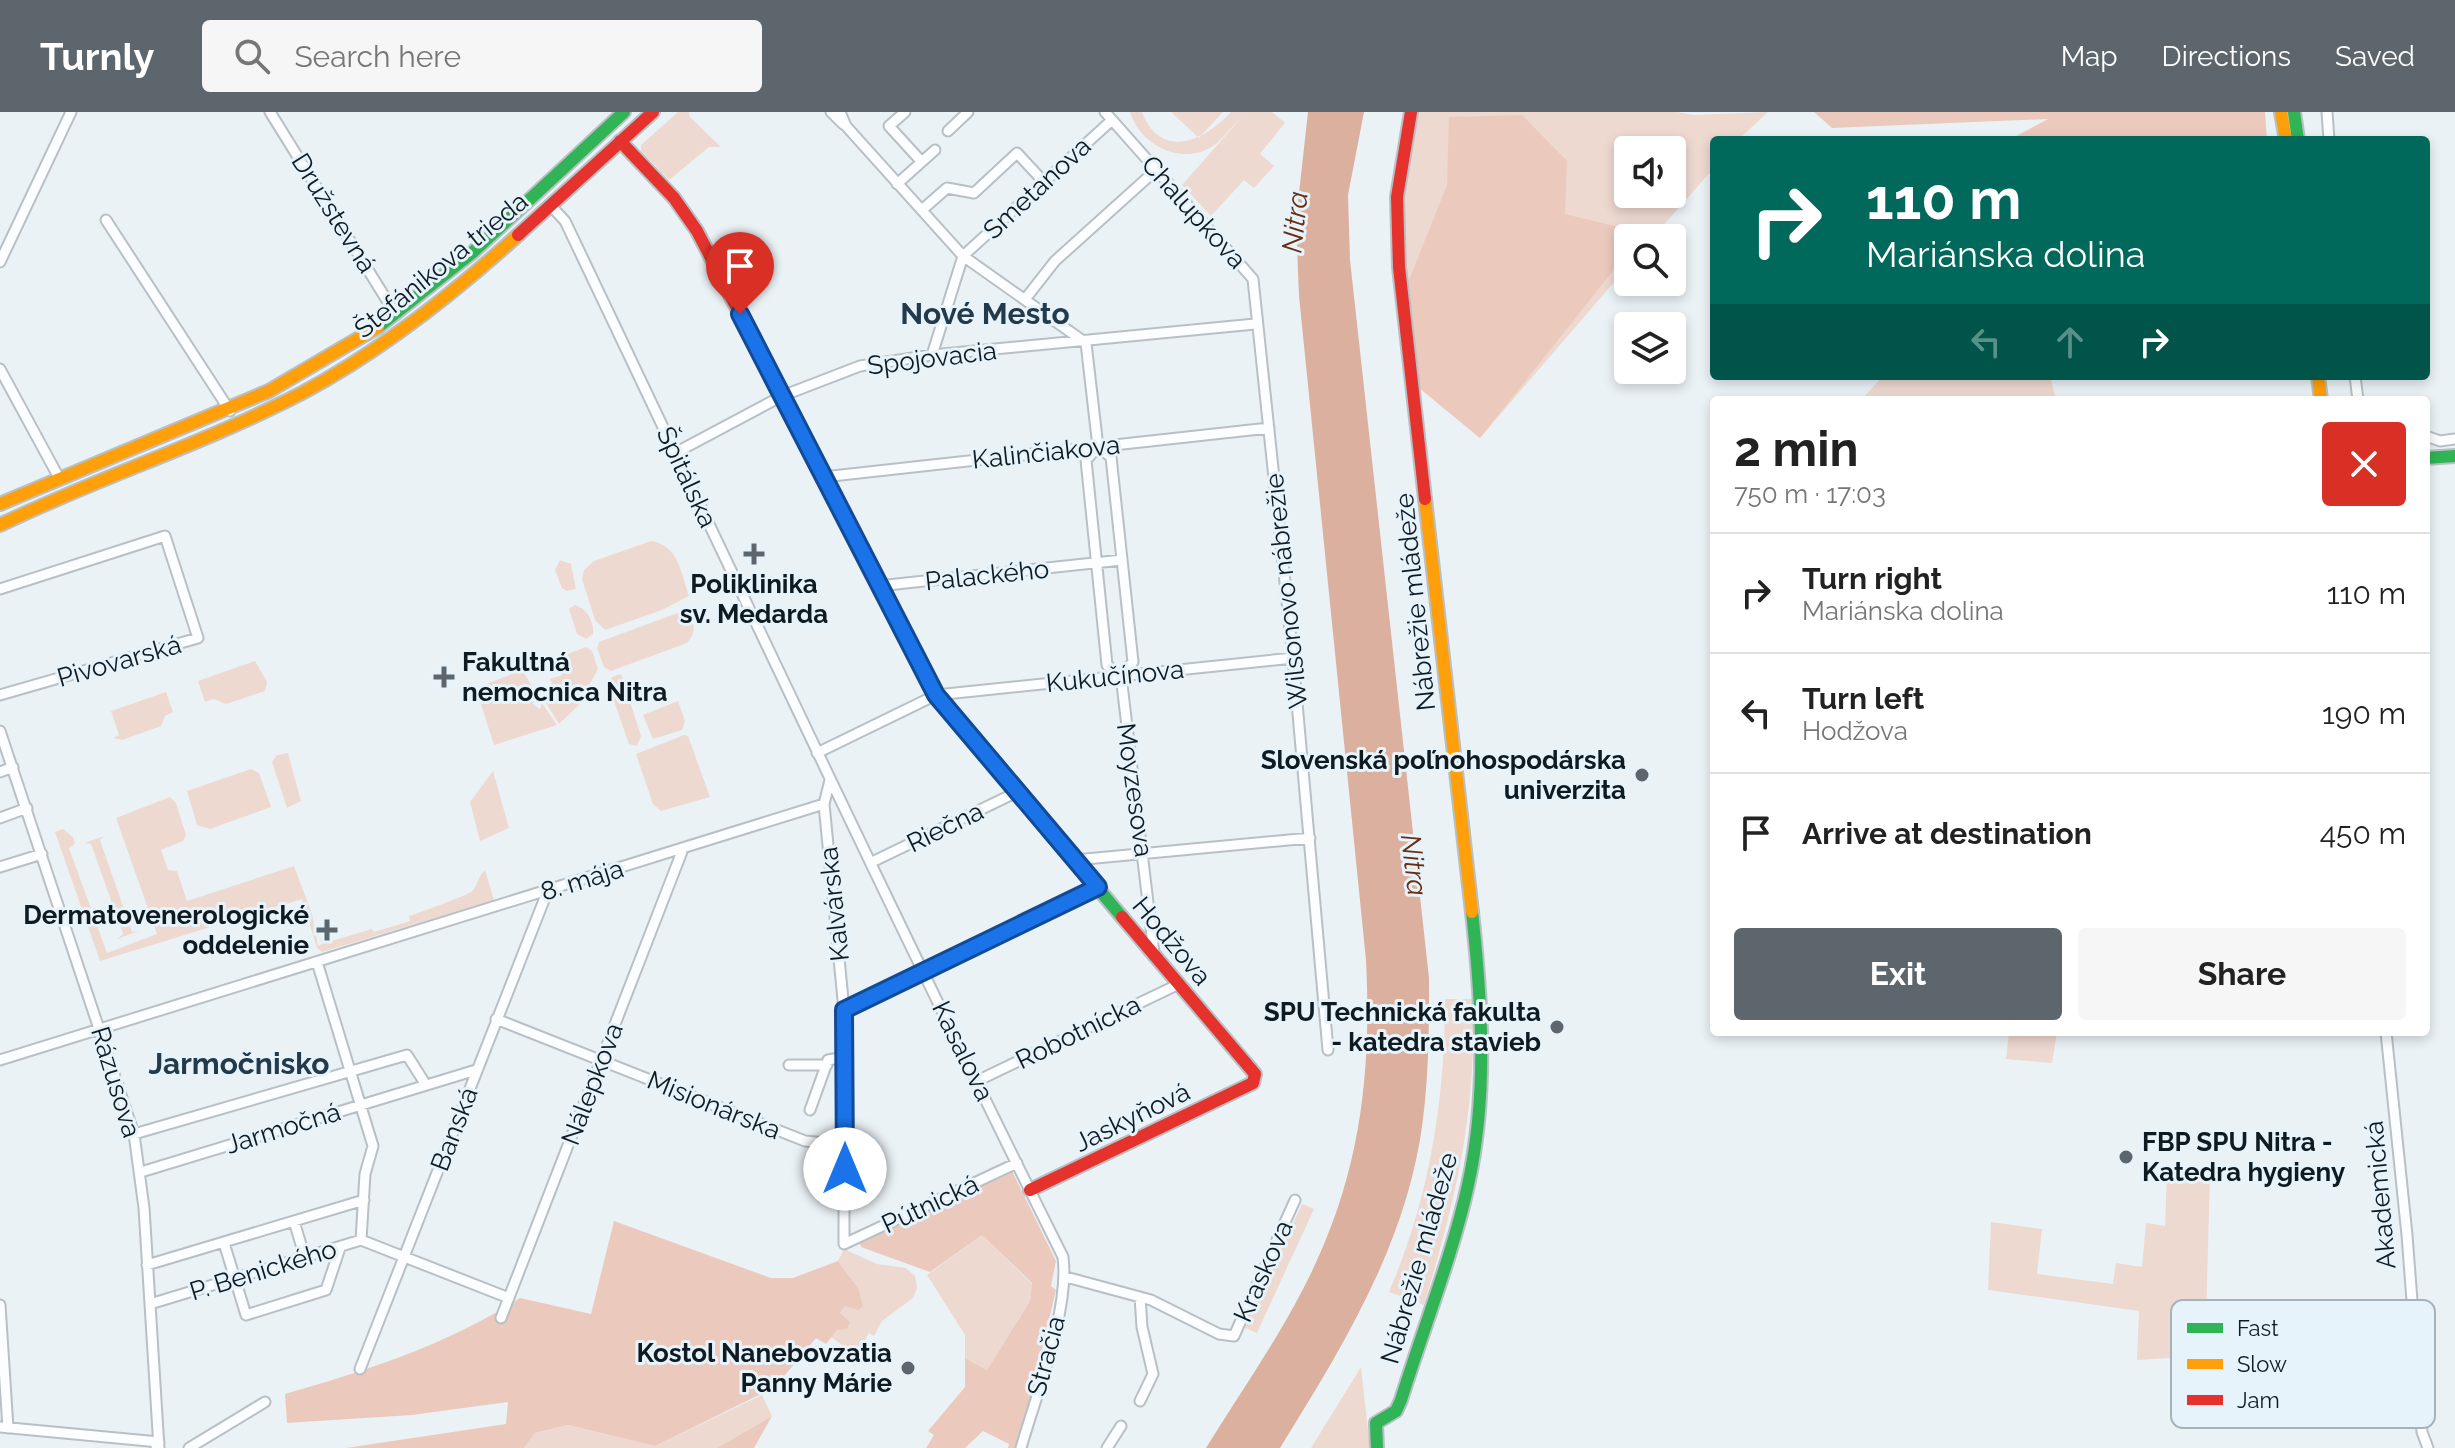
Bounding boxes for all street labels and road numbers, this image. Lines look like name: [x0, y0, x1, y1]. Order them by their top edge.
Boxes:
street label: Smetanova: [977, 131, 1097, 245]
street label: Družstevná: [285, 148, 383, 278]
street label: Chalupkova: [1136, 149, 1252, 275]
street label: Štefánikova trieda: [348, 185, 534, 344]
street label: Spojovacia: [866, 335, 998, 381]
street label: Špitálska: [651, 421, 724, 532]
street label: Kalinčiakova: [971, 429, 1121, 475]
street label: Wilsonovo nábrežie: [1259, 472, 1313, 710]
street label: Nábrežie mládeže: [1389, 492, 1441, 712]
street label: Palackého: [923, 554, 1051, 596]
street label: Pivovarská: [54, 629, 184, 693]
street label: Kukučínova: [1044, 654, 1186, 698]
street label: Moyzesova: [1111, 721, 1159, 859]
street label: Riečna: [902, 796, 988, 858]
street label: Kalvárska: [813, 845, 855, 963]
street label: 8. mája: [537, 853, 627, 907]
street label: Hodžova: [1127, 891, 1217, 991]
street label: Robotnícka: [1011, 989, 1145, 1075]
street label: Kasalova: [926, 996, 1000, 1106]
street label: Nálepkova: [555, 1019, 629, 1149]
street label: Rázusova: [85, 1023, 147, 1141]
street label: Misionárska: [643, 1065, 785, 1145]
street label: Jaskyňová: [1069, 1076, 1195, 1158]
street label: Banská: [424, 1083, 484, 1175]
street label: Jarmočná: [222, 1096, 344, 1160]
street label: Akademická: [2359, 1120, 2401, 1270]
street label: Nábrežie mládeže: [1374, 1149, 1464, 1367]
street label: Pútnická: [877, 1169, 983, 1239]
street label: Kraskova: [1227, 1215, 1299, 1327]
street label: P. Benického: [186, 1233, 340, 1307]
street label: Stračia: [1021, 1313, 1071, 1399]

